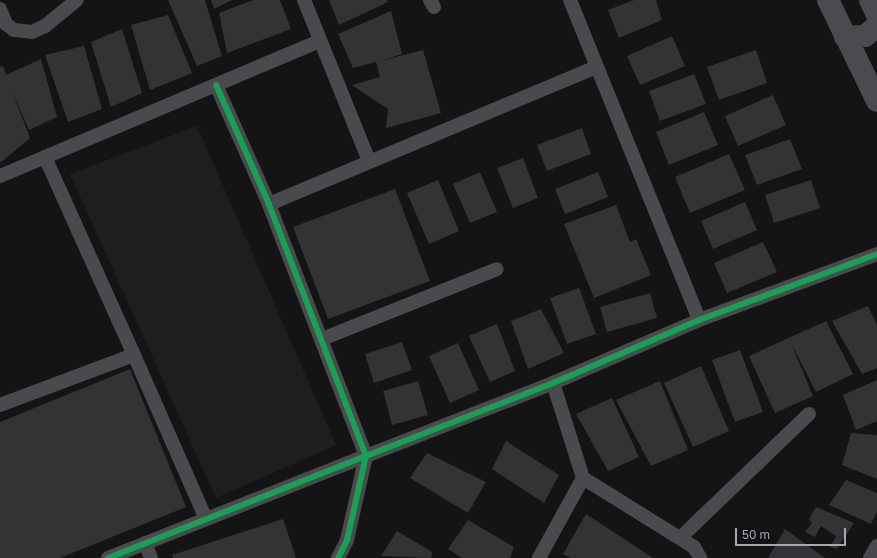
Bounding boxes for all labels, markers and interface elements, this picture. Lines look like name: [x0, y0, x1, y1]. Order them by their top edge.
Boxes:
scale bar: [737, 520, 848, 546]
text: 50 m: [742, 527, 770, 542]

